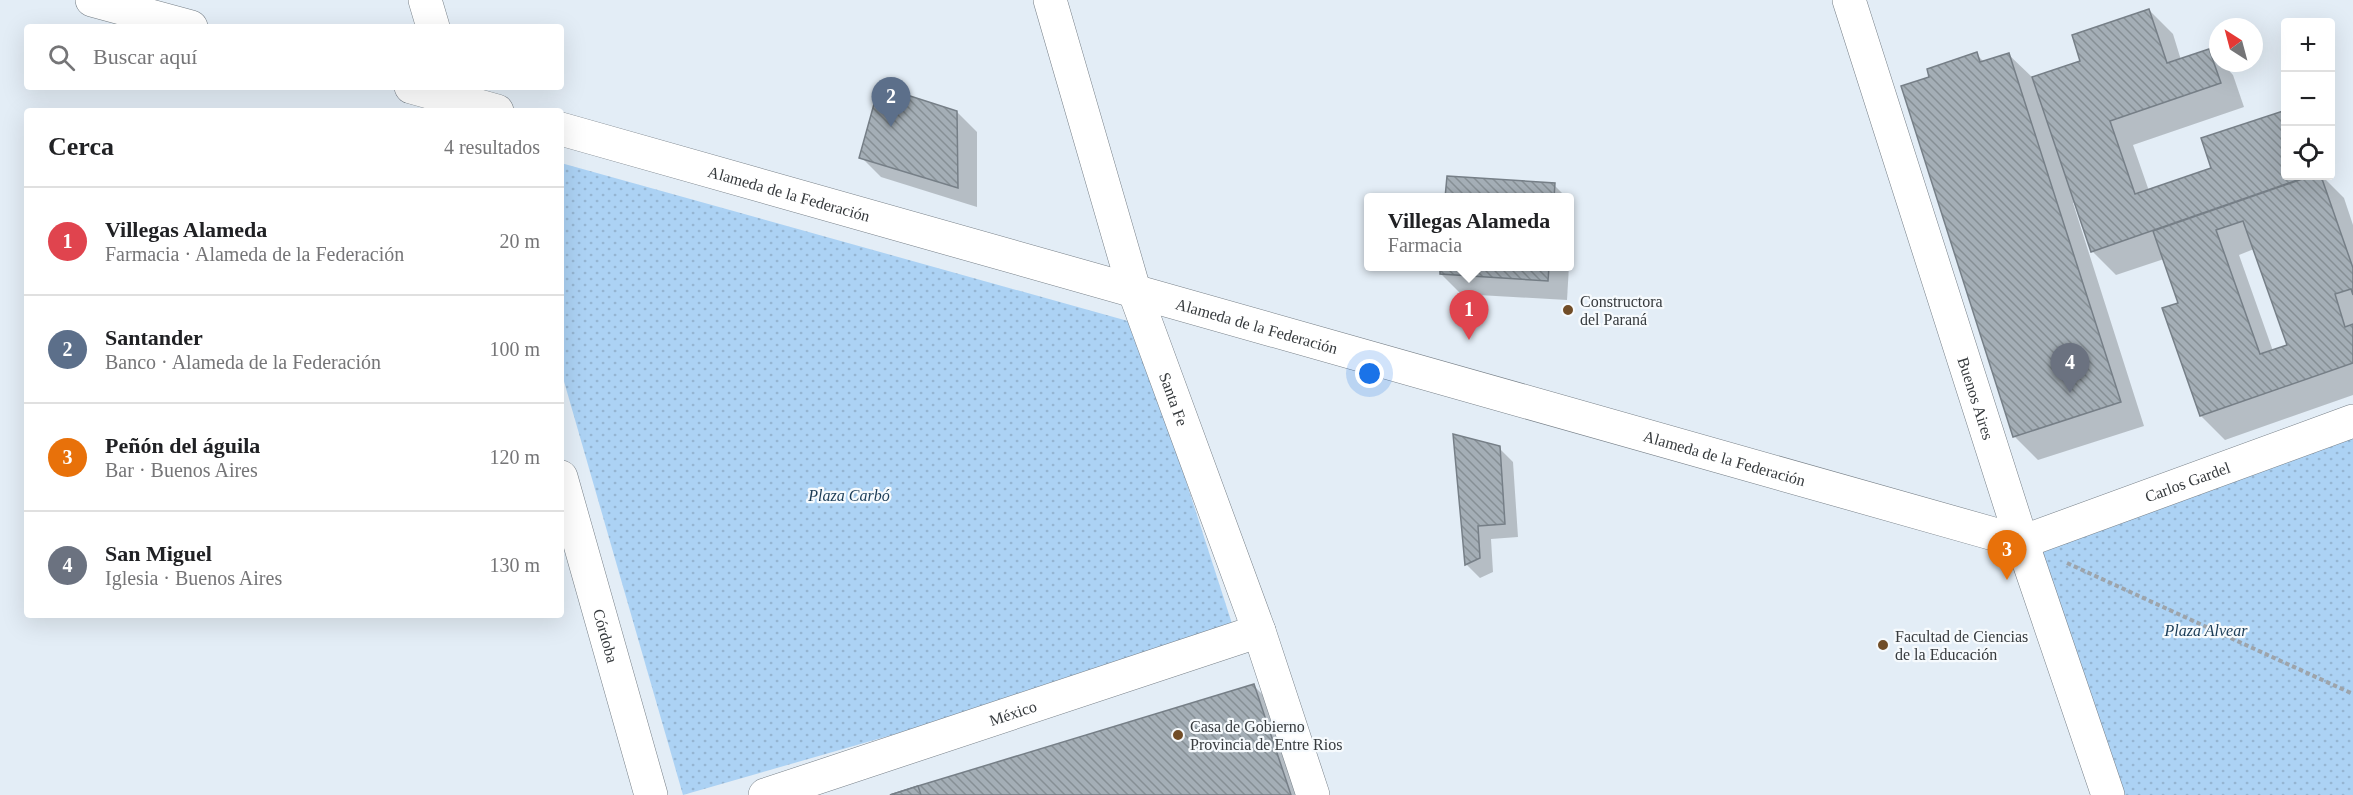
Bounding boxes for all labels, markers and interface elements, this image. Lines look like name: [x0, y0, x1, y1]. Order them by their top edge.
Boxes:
north arrow: [2209, 18, 2263, 72]
map controls: [2281, 18, 2335, 180]
button: +: [2281, 18, 2335, 72]
search box: [24, 24, 564, 90]
icon: search: [45, 41, 78, 74]
text: Buscar aquí: [93, 44, 197, 69]
button: −: [2281, 72, 2335, 126]
pin: 2: [872, 78, 910, 127]
button: locate: [2281, 126, 2335, 180]
text: Cerca: [48, 132, 114, 161]
text: 4 resultados: [444, 136, 540, 158]
street label: Alameda de la Federación: [706, 162, 872, 224]
popup: [1364, 193, 1574, 271]
text: Villegas Alameda: [1388, 208, 1550, 233]
text: Villegas Alameda: [105, 217, 267, 242]
text: 1: [63, 230, 73, 252]
text: 20 m: [499, 230, 540, 252]
text: Farmacia: [1388, 234, 1462, 256]
text: Farmacia · Alameda de la Federación: [105, 243, 404, 265]
pin: 1: [1450, 290, 1488, 340]
place label: Constructora del Paraná: [1580, 293, 1663, 328]
street label: Alameda de la Federación: [1174, 295, 1340, 357]
marker: Constructora del Paraná: [1561, 303, 1575, 317]
text: Santander: [105, 325, 203, 350]
text: 2: [63, 338, 73, 360]
text: 100 m: [489, 338, 540, 360]
pin: 4: [2050, 344, 2090, 393]
text: Banco · Alameda de la Federación: [105, 351, 381, 373]
street label: Buenos Aires: [1955, 355, 1997, 442]
your location: [1355, 359, 1384, 388]
street label: Santa Fe: [1156, 370, 1191, 428]
street label: Alameda de la Federación: [1641, 427, 1807, 489]
text: Peñón del águila: [105, 433, 260, 458]
text: 3: [63, 446, 73, 468]
text: 120 m: [489, 446, 540, 468]
street label: Carlos Gardel: [2142, 458, 2233, 505]
text: Bar · Buenos Aires: [105, 459, 258, 481]
park label: Plaza Carbó: [807, 487, 890, 504]
pin: 3: [1988, 530, 2026, 580]
text: San Miguel: [105, 541, 212, 566]
text: 4: [63, 554, 73, 576]
text: 130 m: [489, 554, 540, 576]
text: Iglesia · Buenos Aires: [105, 567, 282, 589]
street label: Córdoba: [590, 607, 622, 665]
park label: Plaza Alvear: [2164, 622, 2248, 639]
place label: Facultad de Ciencias de la Educación: [1895, 628, 2028, 663]
marker: Facultad de Ciencias de la Educación: [1876, 638, 1890, 652]
street label: México: [987, 697, 1039, 729]
place label: Casa de Gobierno Provincia de Entre Rios: [1190, 718, 1342, 753]
marker: Casa de Gobierno Provincia de Entre Rios: [1171, 728, 1185, 742]

